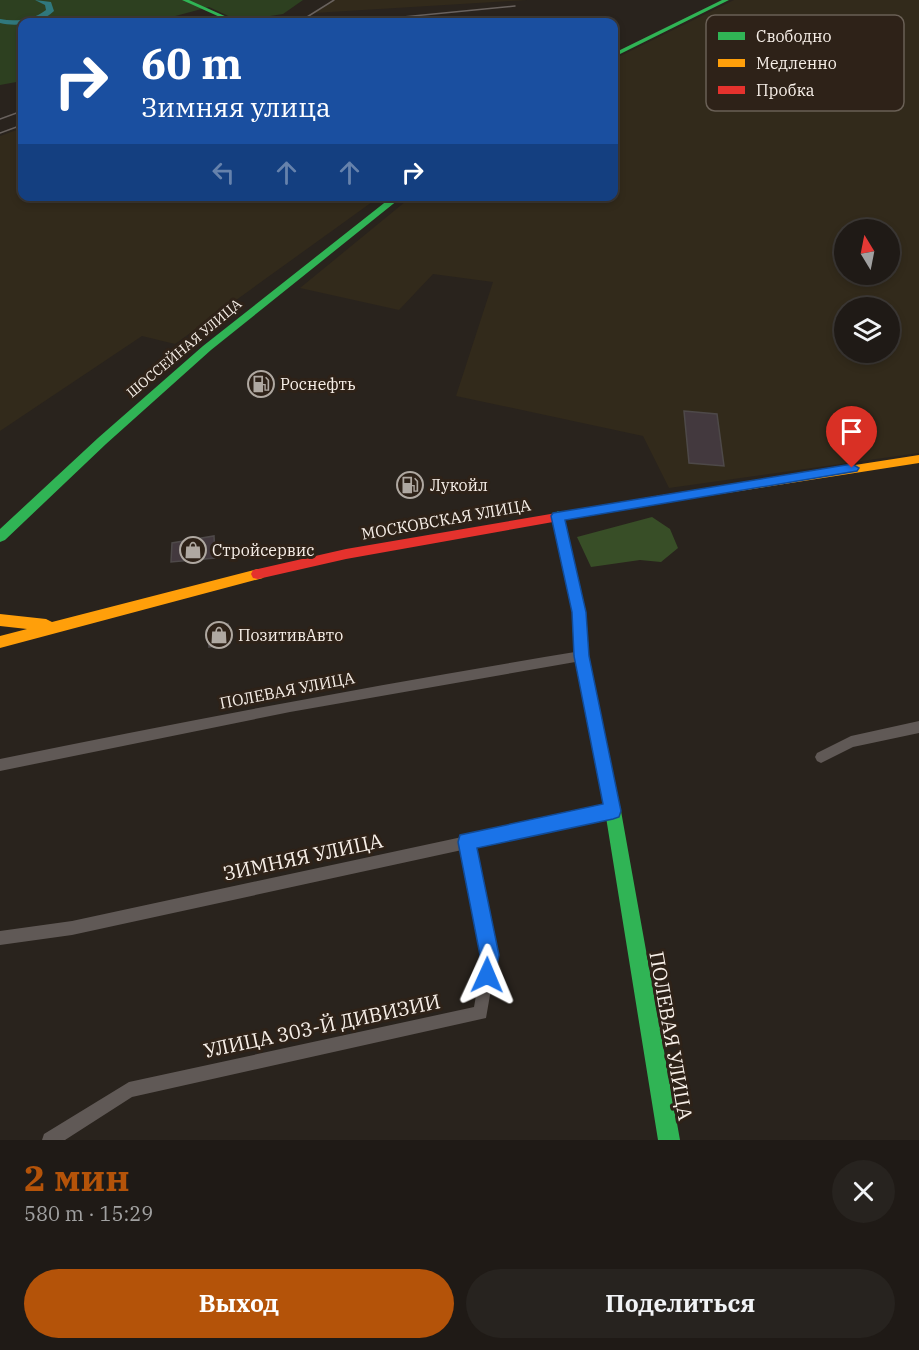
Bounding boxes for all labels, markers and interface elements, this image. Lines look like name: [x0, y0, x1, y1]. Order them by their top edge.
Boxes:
legend: [706, 15, 904, 111]
text: Свободно: [756, 26, 832, 46]
text: 60 m: [141, 36, 242, 91]
icon: right: [42, 42, 120, 120]
text: Медленно: [756, 53, 837, 73]
text: Пробка: [756, 80, 815, 100]
text: Зимняя улица: [141, 89, 331, 124]
icon: left: [207, 156, 240, 189]
icon: ahead: [270, 156, 303, 189]
icon: ahead: [333, 156, 366, 189]
icon: right: [396, 156, 429, 189]
north arrow: [834, 219, 900, 285]
map controls: [834, 219, 900, 363]
street label: ШОССЕЙНАЯ УЛИЦА: [123, 294, 246, 401]
button: layers: [834, 297, 900, 363]
fuel station icon: Роснефть: [246, 369, 276, 399]
place label: Роснефть: [280, 374, 356, 394]
pin: [826, 406, 877, 468]
icon: arrive: [835, 415, 868, 448]
fuel station icon: Лукойл: [395, 470, 425, 500]
place label: Лукойл: [430, 475, 488, 495]
street label: МОСКОВСКАЯ УЛИЦА: [360, 494, 532, 544]
shop icon: Стройсервис: [178, 535, 208, 565]
place label: Стройсервис: [212, 540, 315, 560]
shop icon: ПозитивАвто: [204, 620, 234, 650]
place label: ПозитивАвто: [238, 625, 343, 645]
street label: ПОЛЕВАЯ УЛИЦА: [218, 667, 356, 713]
street label: ЗИМНЯЯ УЛИЦА: [221, 826, 385, 887]
position arrow: [455, 943, 519, 1007]
street label: ПОЛЕВАЯ УЛИЦА: [643, 949, 700, 1123]
street label: УЛИЦА 303-Й ДИВИЗИИ: [201, 987, 443, 1064]
text: 2 мин: [24, 1154, 130, 1201]
button: close: [832, 1160, 895, 1223]
text: 580 m · 15:29: [24, 1200, 153, 1227]
button: Выход: [24, 1269, 454, 1338]
button: Поделиться: [466, 1269, 895, 1338]

